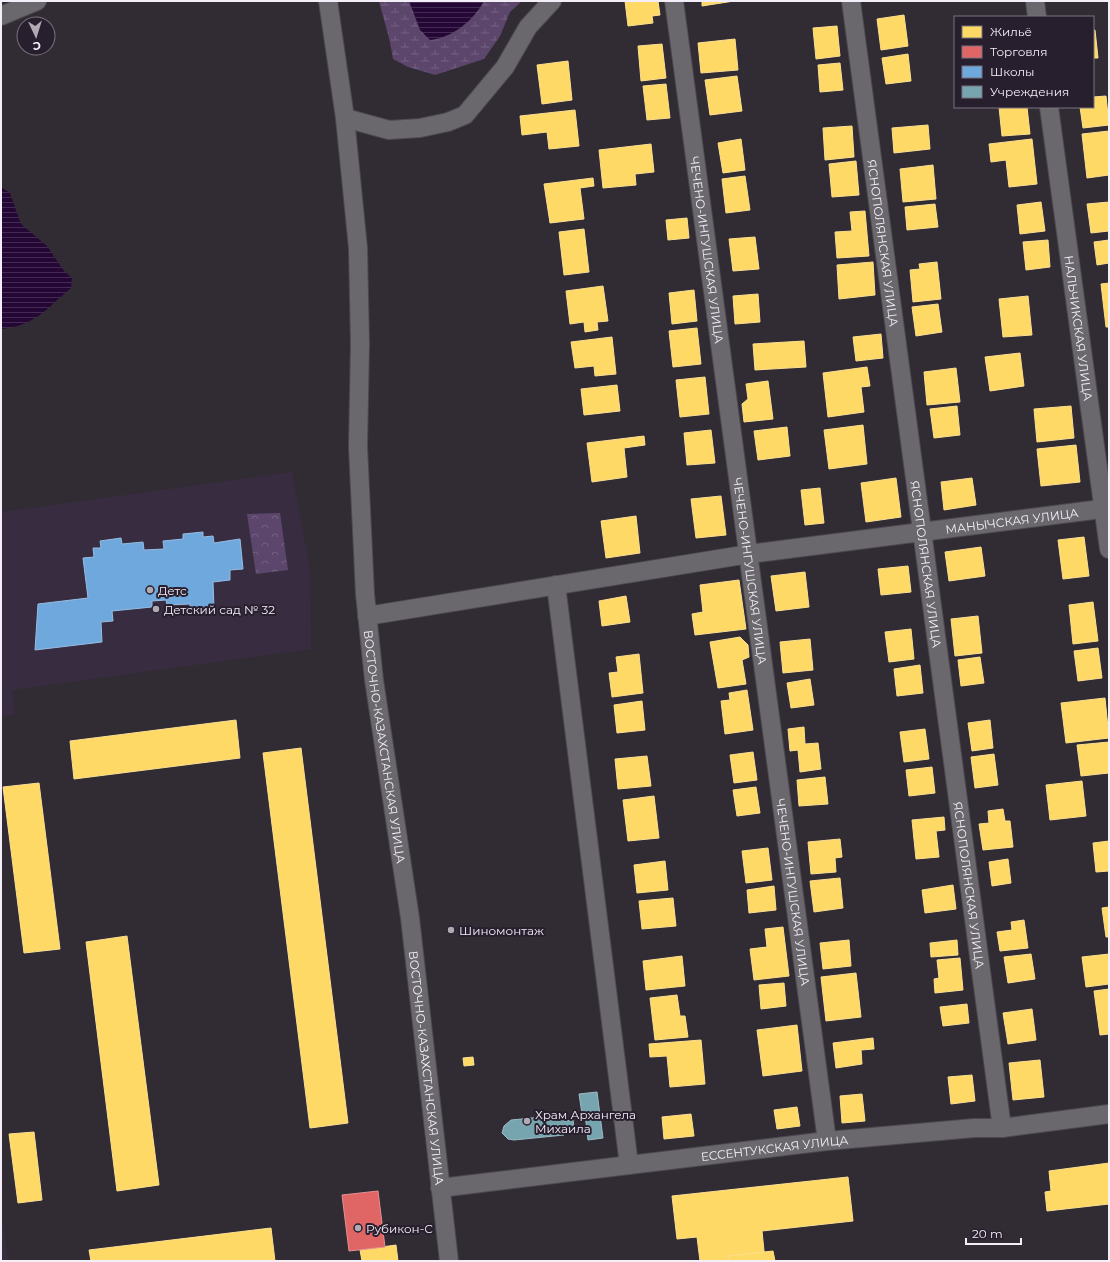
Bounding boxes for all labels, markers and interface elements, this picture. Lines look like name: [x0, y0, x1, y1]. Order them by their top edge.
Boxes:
north arrow: [16, 16, 56, 56]
legend: [954, 16, 1094, 108]
text: Жильё: [990, 24, 1032, 39]
text: С: [32, 39, 41, 53]
text: Торговля: [990, 44, 1047, 59]
text: Школы: [990, 64, 1035, 79]
text: Учреждения: [990, 84, 1069, 99]
street label: ЧЕЧЕНО-ИНГУШСКАЯ УЛИЦА: [687, 155, 727, 344]
street label: ЯСНОПОЛЯНСКАЯ УЛИЦА: [865, 158, 902, 327]
street label: НАЛЬЧИКСКАЯ УЛИЦА: [1062, 254, 1096, 402]
street label: ЧЕЧЕНО-ИНГУШСКАЯ УЛИЦА: [731, 477, 770, 665]
street label: ЯСНОПОЛЯНСКАЯ УЛИЦА: [908, 480, 945, 649]
street label: МАНЫЧСКАЯ УЛИЦА: [944, 504, 1079, 536]
place label: Детс: [158, 583, 187, 598]
marker: Детс: [145, 585, 155, 595]
place label: Детский сад № 32: [164, 602, 275, 617]
marker: Детский сад № 32: [151, 604, 161, 614]
street label: ВОСТОЧНО-КАЗАХСТАНСКАЯ УЛИЦА: [361, 629, 409, 864]
street label: ЧЕЧЕНО-ИНГУШСКАЯ УЛИЦА: [774, 798, 814, 986]
street label: ЯСНОПОЛЯНСКАЯ УЛИЦА: [951, 801, 988, 970]
place label: Шиномонтаж: [459, 923, 544, 938]
marker: Шиномонтаж: [446, 925, 456, 935]
street label: ВОСТОЧНО-КАЗАХСТАНСКАЯ УЛИЦА: [406, 950, 448, 1186]
place label: Храм Архангела Михаила: [535, 1107, 636, 1136]
marker: Храм Архангела Михаила: [522, 1116, 532, 1126]
street label: ЕССЕНТУКСКАЯ УЛИЦА: [700, 1132, 849, 1164]
scale bar: [966, 1220, 1021, 1246]
place label: Рубикон-С: [366, 1221, 433, 1236]
marker: Рубикон-С: [353, 1223, 363, 1233]
text: 20 m: [972, 1226, 1003, 1241]

